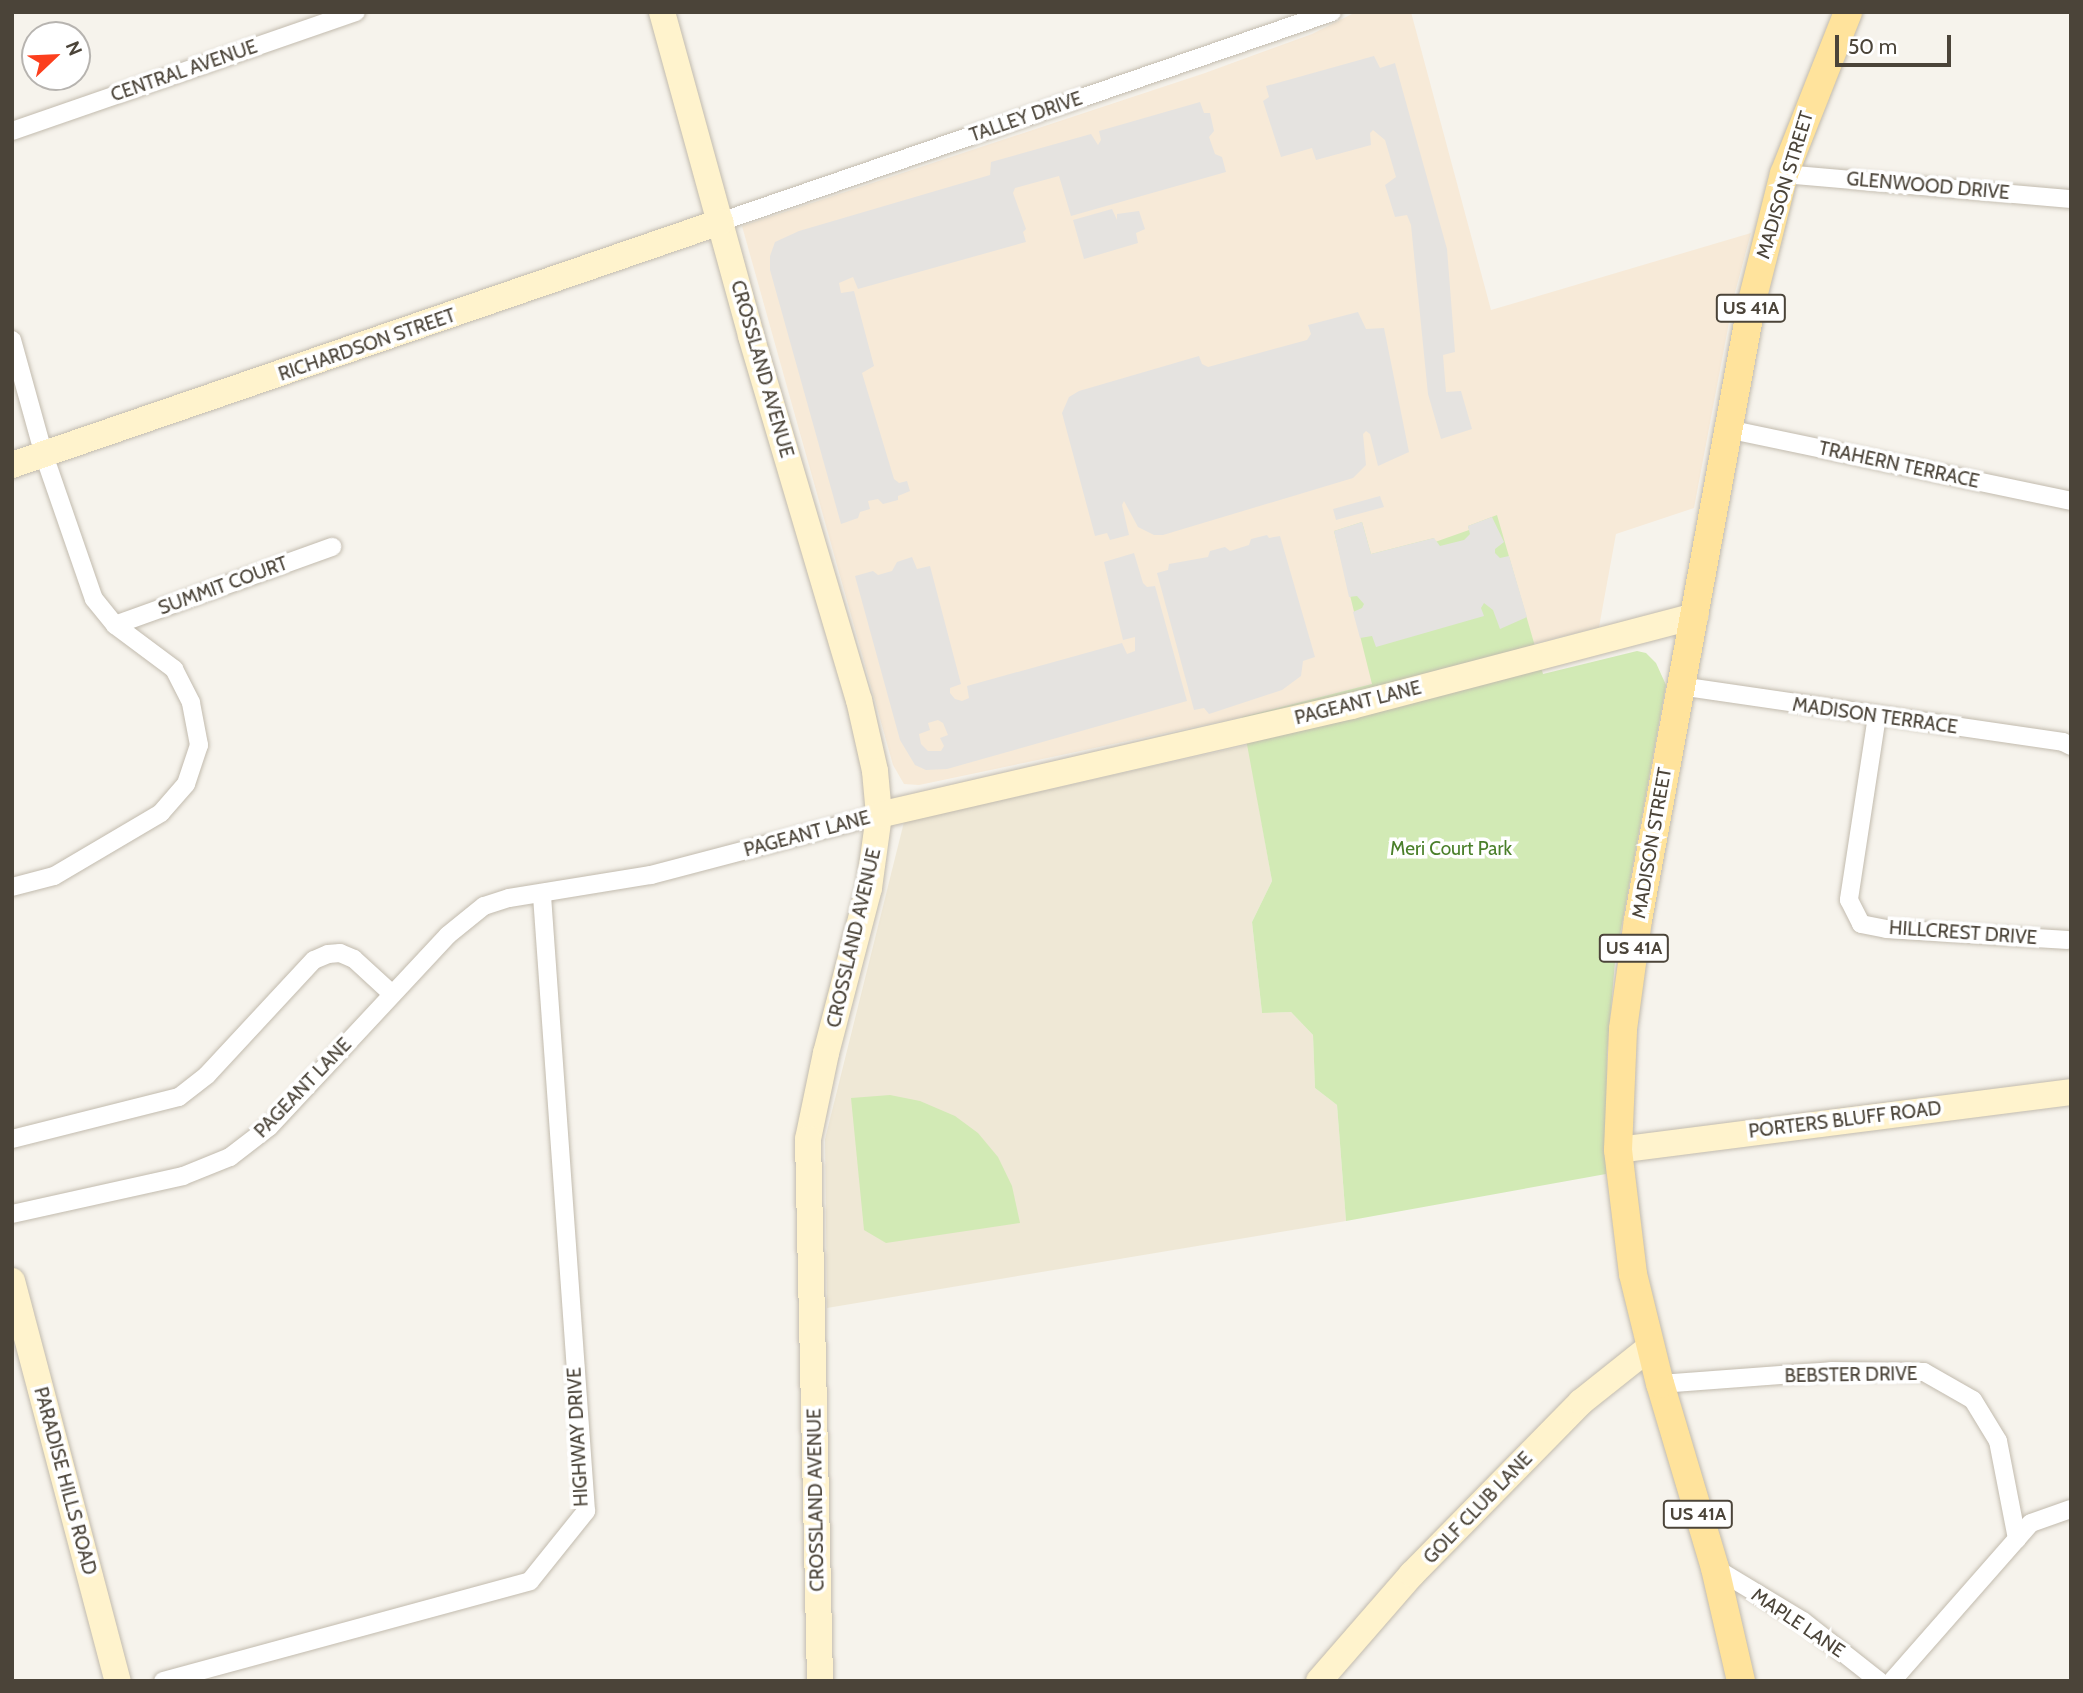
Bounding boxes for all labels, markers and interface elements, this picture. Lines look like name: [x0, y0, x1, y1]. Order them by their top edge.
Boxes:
north arrow: [21, 21, 91, 91]
scale bar: [1838, 21, 1954, 65]
text: 50 m: [1848, 34, 1897, 59]
street label: CENTRAL AVENUE: [108, 35, 260, 107]
text: N: [61, 38, 87, 59]
street label: TALLEY DRIVE: [967, 87, 1085, 147]
street label: MADISON STREET: [1752, 108, 1818, 262]
street label: GLENWOOD DRIVE: [1846, 168, 2010, 204]
street label: CROSSLAND AVENUE: [726, 278, 798, 460]
road number: US 41A: [1714, 294, 1788, 322]
street label: RICHARDSON STREET: [276, 304, 458, 386]
street label: TRAHERN TERRACE: [1817, 437, 1981, 493]
street label: SUMMIT COURT: [155, 552, 291, 620]
street label: PAGEANT LANE: [1292, 676, 1424, 730]
street label: MADISON TERRACE: [1791, 693, 1959, 739]
street label: MADISON STREET: [1627, 766, 1677, 920]
street label: PAGEANT LANE: [742, 806, 872, 862]
park label: Meri Court Park: [1390, 838, 1512, 860]
street label: CROSSLAND AVENUE: [822, 846, 886, 1030]
street label: HILLCREST DRIVE: [1888, 916, 2038, 950]
road number: US 41A: [1597, 933, 1671, 962]
street label: PAGEANT LANE: [250, 1034, 356, 1142]
street label: PORTERS BLUFF ROAD: [1747, 1097, 1943, 1143]
street label: BEBSTER DRIVE: [1784, 1362, 1918, 1388]
street label: HIGHWAY DRIVE: [563, 1367, 593, 1507]
street label: PARADISE HILLS ROAD: [29, 1385, 101, 1577]
street label: CROSSLAND AVENUE: [803, 1408, 829, 1592]
street label: GOLF CLUB LANE: [1419, 1447, 1537, 1569]
road number: US 41A: [1661, 1499, 1735, 1528]
street label: MAPLE LANE: [1747, 1584, 1849, 1662]

